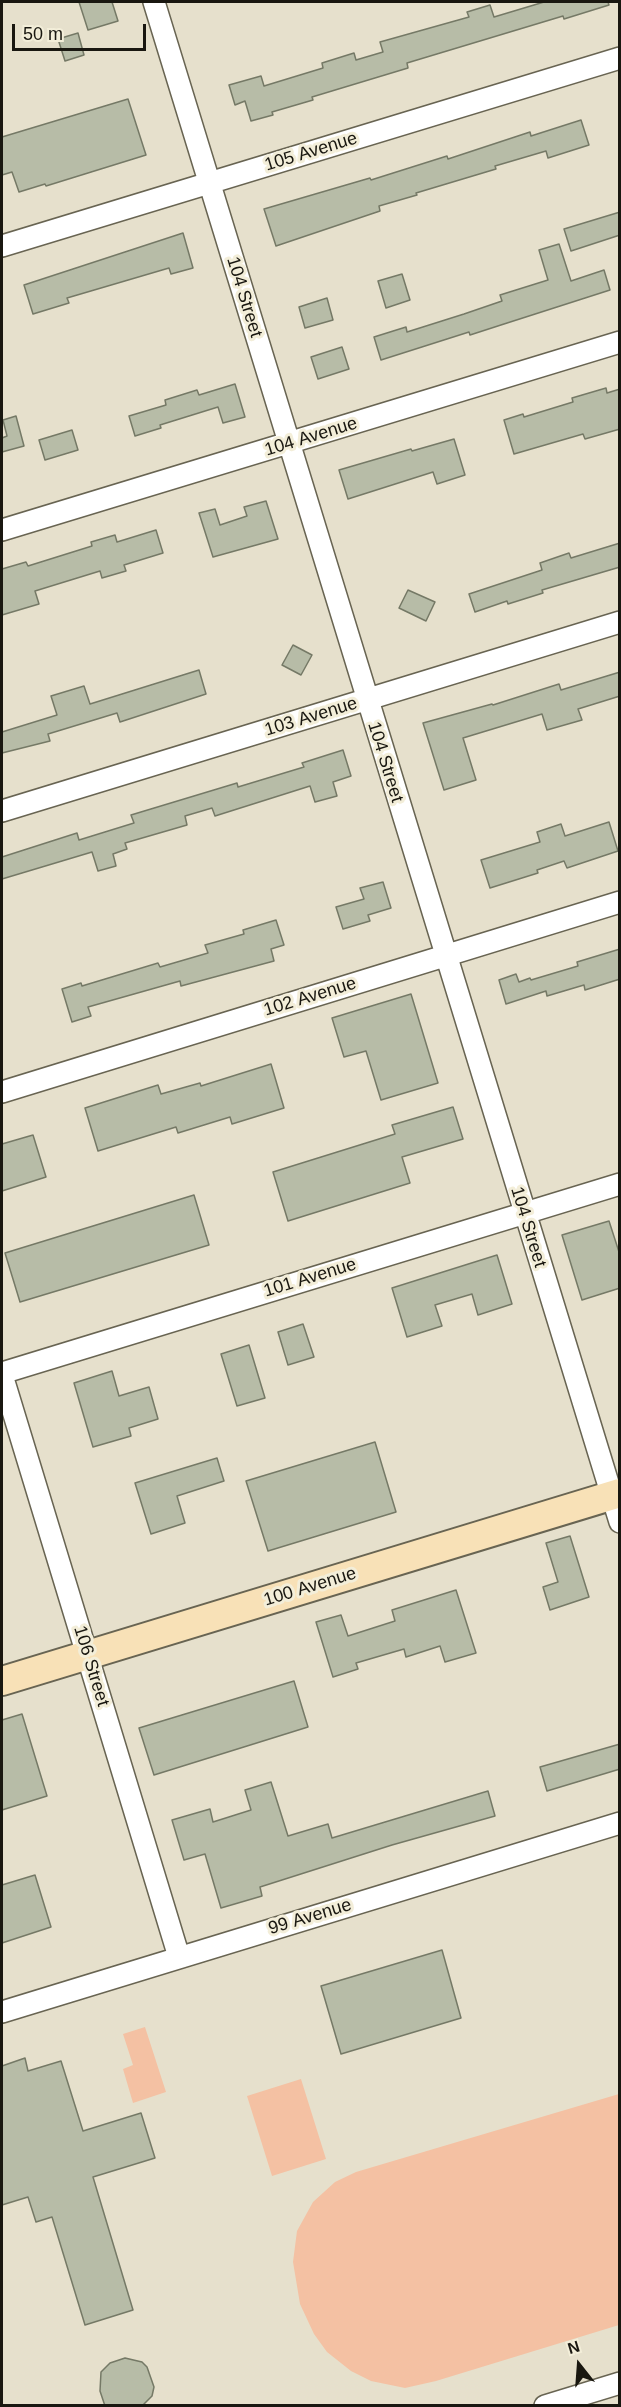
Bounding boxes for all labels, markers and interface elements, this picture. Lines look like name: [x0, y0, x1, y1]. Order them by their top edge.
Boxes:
scale bar: [15, 12, 148, 50]
text: 50 m: [23, 24, 63, 44]
street label: 105 Avenue: [262, 128, 360, 176]
street label: 104 Street: [222, 254, 266, 340]
street label: 104 Avenue: [262, 413, 360, 461]
street label: 103 Avenue: [262, 693, 360, 741]
street label: 104 Street: [363, 719, 407, 805]
street label: 102 Avenue: [261, 973, 359, 1021]
street label: 104 Street: [506, 1184, 550, 1270]
street label: 101 Avenue: [261, 1254, 359, 1302]
street label: 100 Avenue: [261, 1563, 359, 1611]
street label: 106 Street: [69, 1623, 113, 1709]
street label: 99 Avenue: [266, 1894, 354, 1940]
north arrow: [549, 2335, 609, 2395]
text: N: [566, 2337, 582, 2357]

